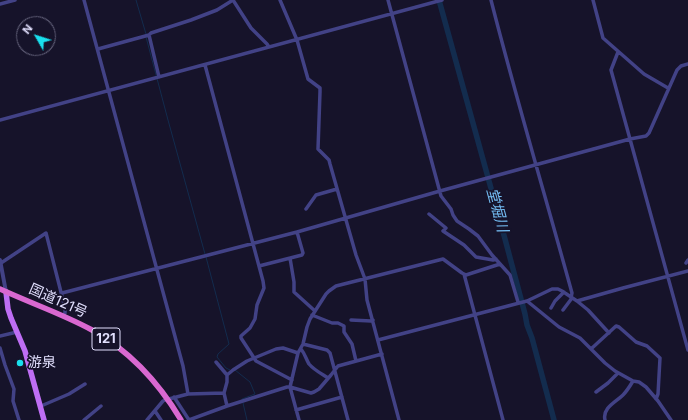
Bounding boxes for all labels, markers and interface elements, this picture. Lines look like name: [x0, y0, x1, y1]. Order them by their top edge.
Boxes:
north arrow: [16, 16, 56, 56]
text: N: [19, 21, 36, 37]
water label: 堂堀川: [482, 186, 512, 234]
street label: 国道121号: [26, 281, 90, 321]
road number: 121: [92, 328, 120, 350]
place label: 游泉: [28, 355, 56, 371]
marker: 游泉: [15, 358, 25, 368]

